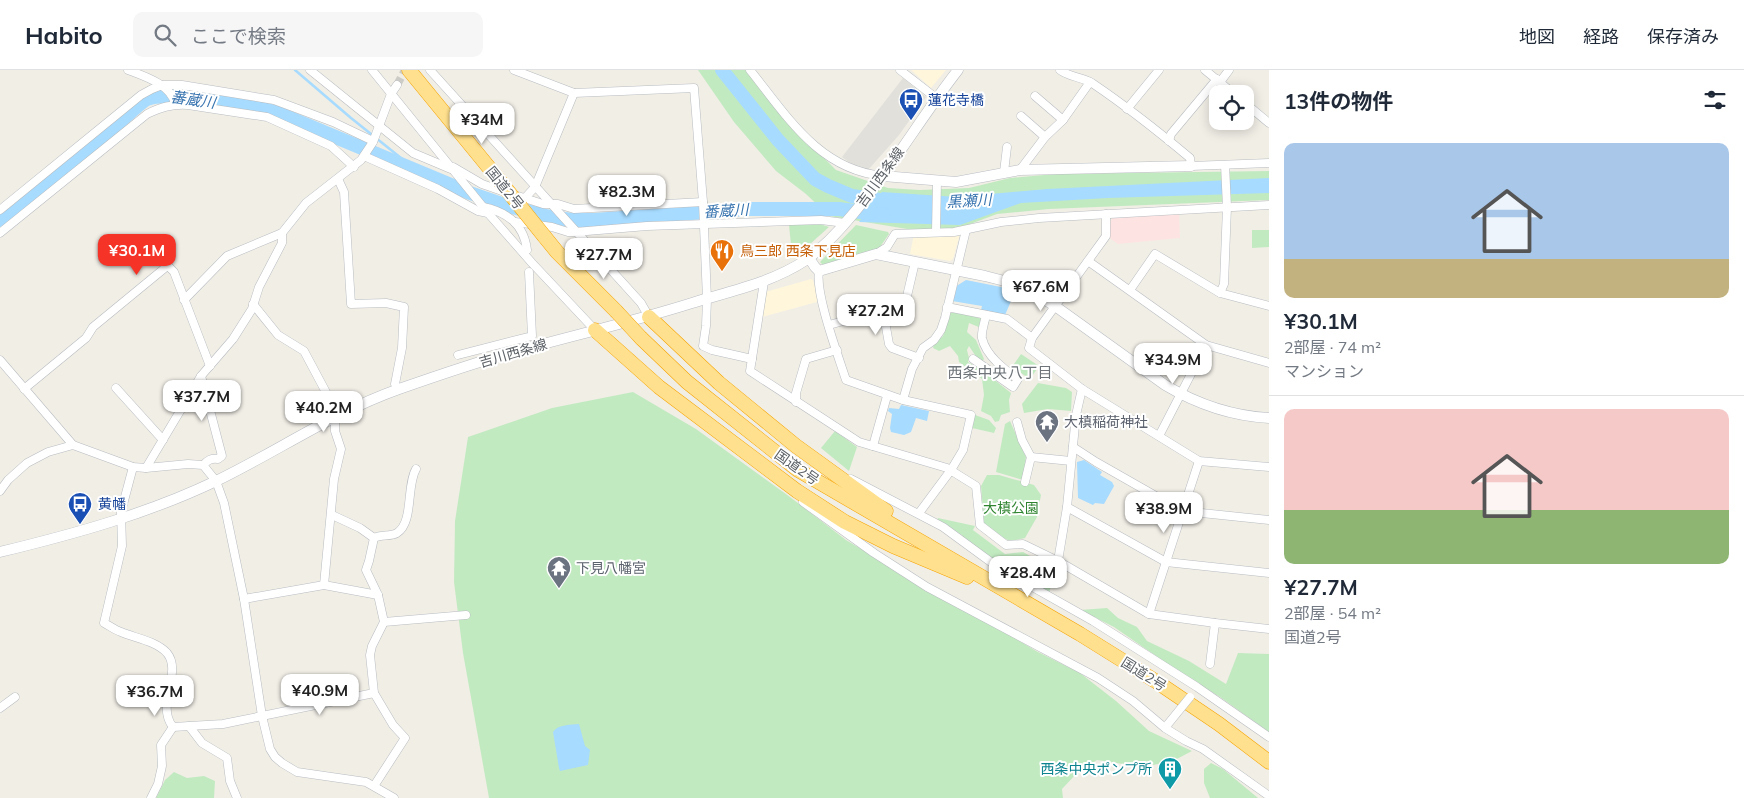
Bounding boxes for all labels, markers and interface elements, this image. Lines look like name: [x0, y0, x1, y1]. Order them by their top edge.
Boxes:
search box: [133, 12, 483, 57]
text: Habito: [25, 20, 103, 50]
icon: search: [151, 21, 179, 49]
text: ここで検索: [191, 24, 286, 48]
text: 地図: [1519, 25, 1555, 48]
text: 経路: [1583, 25, 1619, 48]
text: 保存済み: [1647, 25, 1719, 48]
map controls: [1209, 85, 1254, 130]
button: locate: [1209, 85, 1254, 130]
icon: filters: [1701, 86, 1729, 114]
water label: 蕃蔵川: [169, 87, 219, 112]
bus stop icon: 蓮花寺橋: [898, 87, 924, 121]
text: 13件の物件: [1284, 88, 1393, 114]
place label: 蓮花寺橋: [928, 91, 984, 109]
pin: ¥34M: [452, 102, 512, 145]
text: ¥34M: [461, 109, 503, 129]
street label: 吉川西条線: [852, 143, 908, 211]
street label: 国道2号: [482, 163, 528, 213]
pin: ¥82.3M: [586, 174, 668, 217]
icon: home: [1462, 176, 1552, 266]
text: ¥82.3M: [599, 181, 655, 201]
water label: 黒瀬川: [946, 190, 994, 211]
water label: 番蔵川: [703, 200, 751, 221]
pin: ¥30.1M: [96, 234, 178, 276]
pin: ¥27.7M: [563, 238, 645, 280]
restaurant icon: 鳥三郎 西条下見店: [709, 238, 735, 272]
text: ¥30.1M: [109, 240, 165, 260]
place label: 鳥三郎 西条下見店: [740, 242, 856, 260]
text: ¥27.7M: [576, 244, 632, 264]
pin: ¥67.6M: [1000, 270, 1082, 312]
text: ¥67.6M: [1013, 276, 1069, 296]
pin: ¥27.2M: [835, 294, 917, 336]
text: ¥27.2M: [848, 300, 904, 320]
text: ¥30.1M: [1284, 308, 1358, 334]
street label: 吉川西条線: [477, 335, 549, 371]
text: 2部屋 · 74 m²: [1284, 337, 1381, 357]
pin: ¥34.9M: [1132, 342, 1214, 385]
text: ¥34.9M: [1145, 349, 1201, 369]
text: マンション: [1284, 361, 1364, 381]
district label: 西条中央八丁目: [947, 363, 1053, 382]
pin: ¥37.7M: [161, 380, 243, 422]
text: ¥37.7M: [174, 386, 230, 406]
pin: ¥40.2M: [283, 390, 365, 433]
text: ¥40.2M: [296, 397, 352, 417]
temple icon: 大槙稲荷神社: [1034, 409, 1060, 443]
place label: 大槙稲荷神社: [1064, 413, 1148, 431]
icon: home: [1462, 441, 1552, 531]
street label: 国道2号: [771, 445, 823, 489]
bus stop icon: 黄幡: [67, 491, 93, 525]
pin: ¥38.9M: [1123, 492, 1205, 534]
place label: 黄幡: [98, 495, 126, 513]
text: ¥38.9M: [1136, 498, 1192, 518]
park label: 大槙公園: [983, 499, 1039, 517]
temple icon: 下見八幡宮: [546, 555, 572, 589]
pin: ¥28.4M: [987, 556, 1069, 598]
place label: 下見八幡宮: [576, 559, 646, 577]
text: ¥28.4M: [1000, 562, 1056, 582]
text: ¥27.7M: [1284, 574, 1358, 600]
text: 2部屋 · 54 m²: [1284, 603, 1381, 623]
text: 国道2号: [1284, 627, 1342, 647]
street label: 国道2号: [1118, 653, 1170, 695]
pin: ¥36.7M: [114, 674, 196, 717]
pin: ¥40.9M: [279, 674, 361, 716]
text: ¥40.9M: [292, 680, 348, 700]
text: ¥36.7M: [127, 681, 183, 701]
building icon: 西条中央ポンプ所: [1157, 756, 1183, 790]
place label: 西条中央ポンプ所: [1040, 760, 1152, 778]

